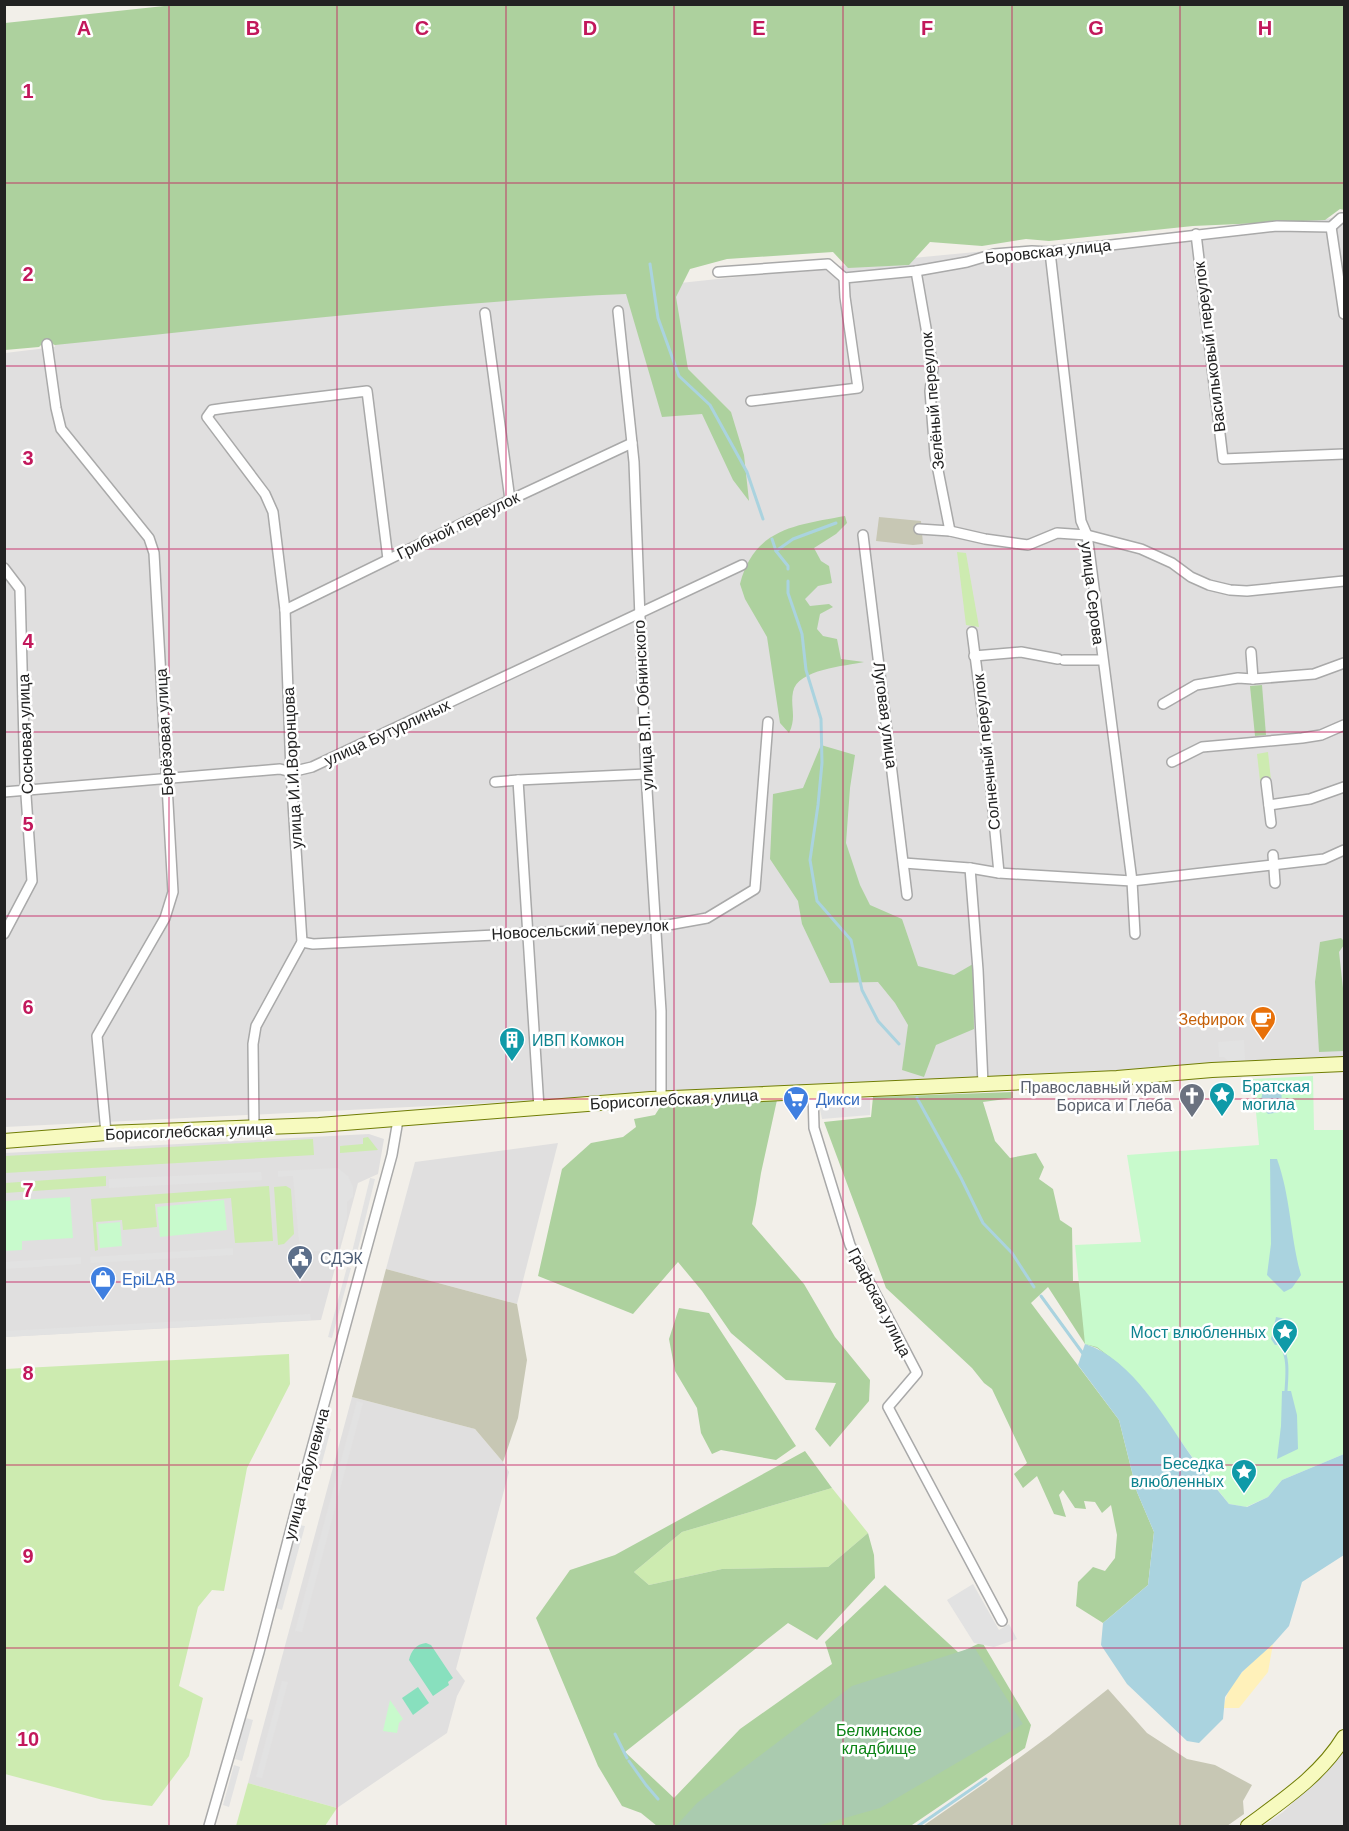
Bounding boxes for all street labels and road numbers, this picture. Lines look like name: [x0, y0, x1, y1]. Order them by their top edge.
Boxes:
street label: Боровская улица: [984, 236, 1112, 267]
street label: Васильковый переулок: [1190, 260, 1228, 433]
street label: Зелёный переулок: [918, 330, 947, 471]
street label: Грибной переулок: [394, 488, 523, 562]
street label: улица Серова: [1078, 540, 1107, 646]
street label: улица В.П. Обнинского: [631, 619, 656, 791]
street label: Луговая улица: [871, 661, 900, 769]
street label: Берёзовая улица: [153, 668, 176, 796]
street label: Солнечный переулок: [970, 672, 1003, 831]
street label: Сосновая улица: [15, 673, 36, 794]
street label: улица И.И.Воронцова: [280, 687, 305, 849]
street label: улица Бутурлиных: [322, 696, 453, 769]
street label: Новосельский переулок: [491, 916, 670, 943]
street label: Борисоглебская улица: [590, 1087, 759, 1112]
street label: Борисоглебская улица: [105, 1120, 273, 1143]
street label: Графская улица: [845, 1245, 914, 1360]
street label: улица Табулевича: [281, 1406, 332, 1542]

